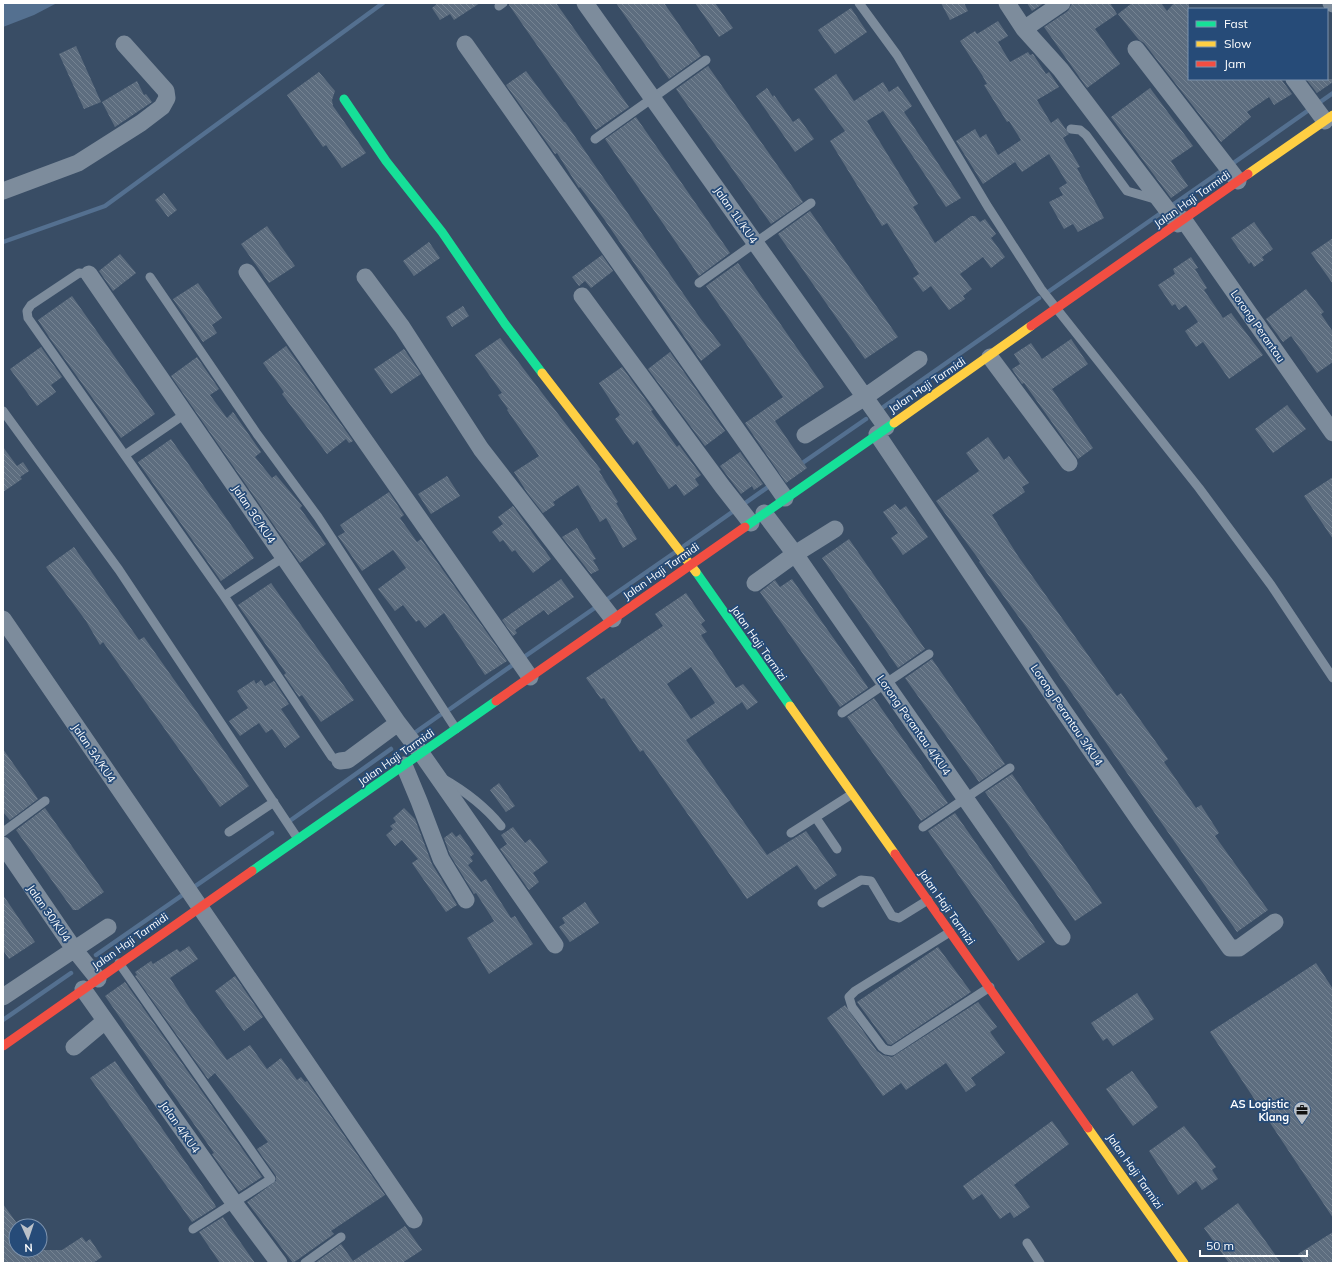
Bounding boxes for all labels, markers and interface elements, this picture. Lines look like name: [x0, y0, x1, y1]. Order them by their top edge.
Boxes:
legend: [1188, 8, 1328, 80]
text: Fast: [1224, 16, 1248, 31]
text: Slow: [1224, 36, 1252, 51]
text: Jam: [1224, 56, 1246, 71]
street label: Jalan Haji Tarmidi: [1151, 168, 1233, 230]
street label: Jalan 1L/KU4: [711, 184, 761, 247]
street label: Lorong Perantau: [1228, 287, 1288, 365]
street label: Jalan Haji Tarmidi: [886, 354, 968, 416]
street label: Jalan 3C/KU4: [229, 482, 279, 546]
street label: Jalan Haji Tarmidi: [620, 540, 702, 602]
street label: Jalan Haji Tarmizi: [728, 603, 790, 683]
street label: Lorong Perantau 3/KU4: [1028, 662, 1106, 769]
street label: Lorong Perantau 4/KU4: [874, 672, 954, 778]
street label: Jalan 3A/KU4: [69, 721, 119, 786]
street label: Jalan Haji Tarmidi: [355, 726, 437, 788]
street label: Jalan Haji Tarmizi: [916, 867, 978, 947]
street label: Jalan 30/KU4: [24, 882, 74, 945]
street label: Jalan Haji Tarmidi: [89, 910, 171, 972]
place label: AS Logistic Klang: [1230, 1097, 1289, 1124]
street label: Jalan 4/KU4: [157, 1098, 203, 1156]
office icon: AS Logistic Klang: [1292, 1100, 1312, 1125]
street label: Jalan Haji Tarmizi: [1104, 1131, 1166, 1211]
north arrow: [8, 1218, 48, 1258]
scale bar: [1200, 1232, 1307, 1258]
text: 50 m: [1206, 1238, 1234, 1253]
text: N: [24, 1241, 33, 1255]

